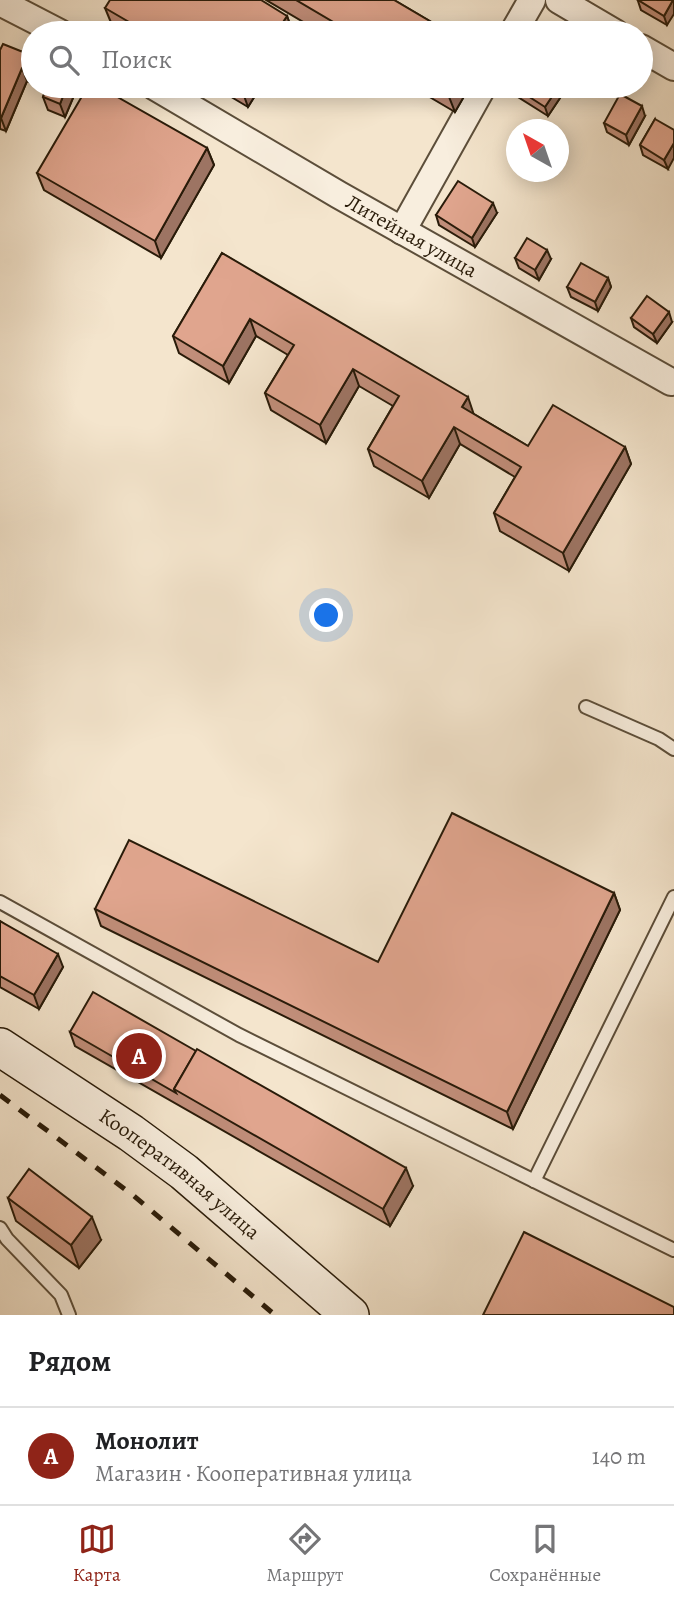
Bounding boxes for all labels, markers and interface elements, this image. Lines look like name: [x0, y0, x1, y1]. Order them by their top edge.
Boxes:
search box: [21, 21, 653, 98]
icon: search: [45, 41, 83, 79]
text: Поиск: [101, 42, 172, 77]
north arrow: [506, 119, 569, 182]
street label: Литейная улица: [341, 188, 483, 284]
your location: [309, 598, 343, 632]
pin: A: [116, 1030, 162, 1082]
street label: Кооперативная улица: [94, 1102, 266, 1246]
text: Рядом: [28, 1341, 111, 1381]
text: Монолит: [95, 1423, 199, 1458]
text: A: [44, 1441, 58, 1472]
text: 140 m: [592, 1441, 646, 1472]
text: Магазин · Кооперативная улица: [95, 1458, 412, 1489]
tab: Карта: [73, 1520, 121, 1588]
tab: Маршрут: [266, 1520, 343, 1588]
tab: Сохранённые: [489, 1520, 601, 1588]

